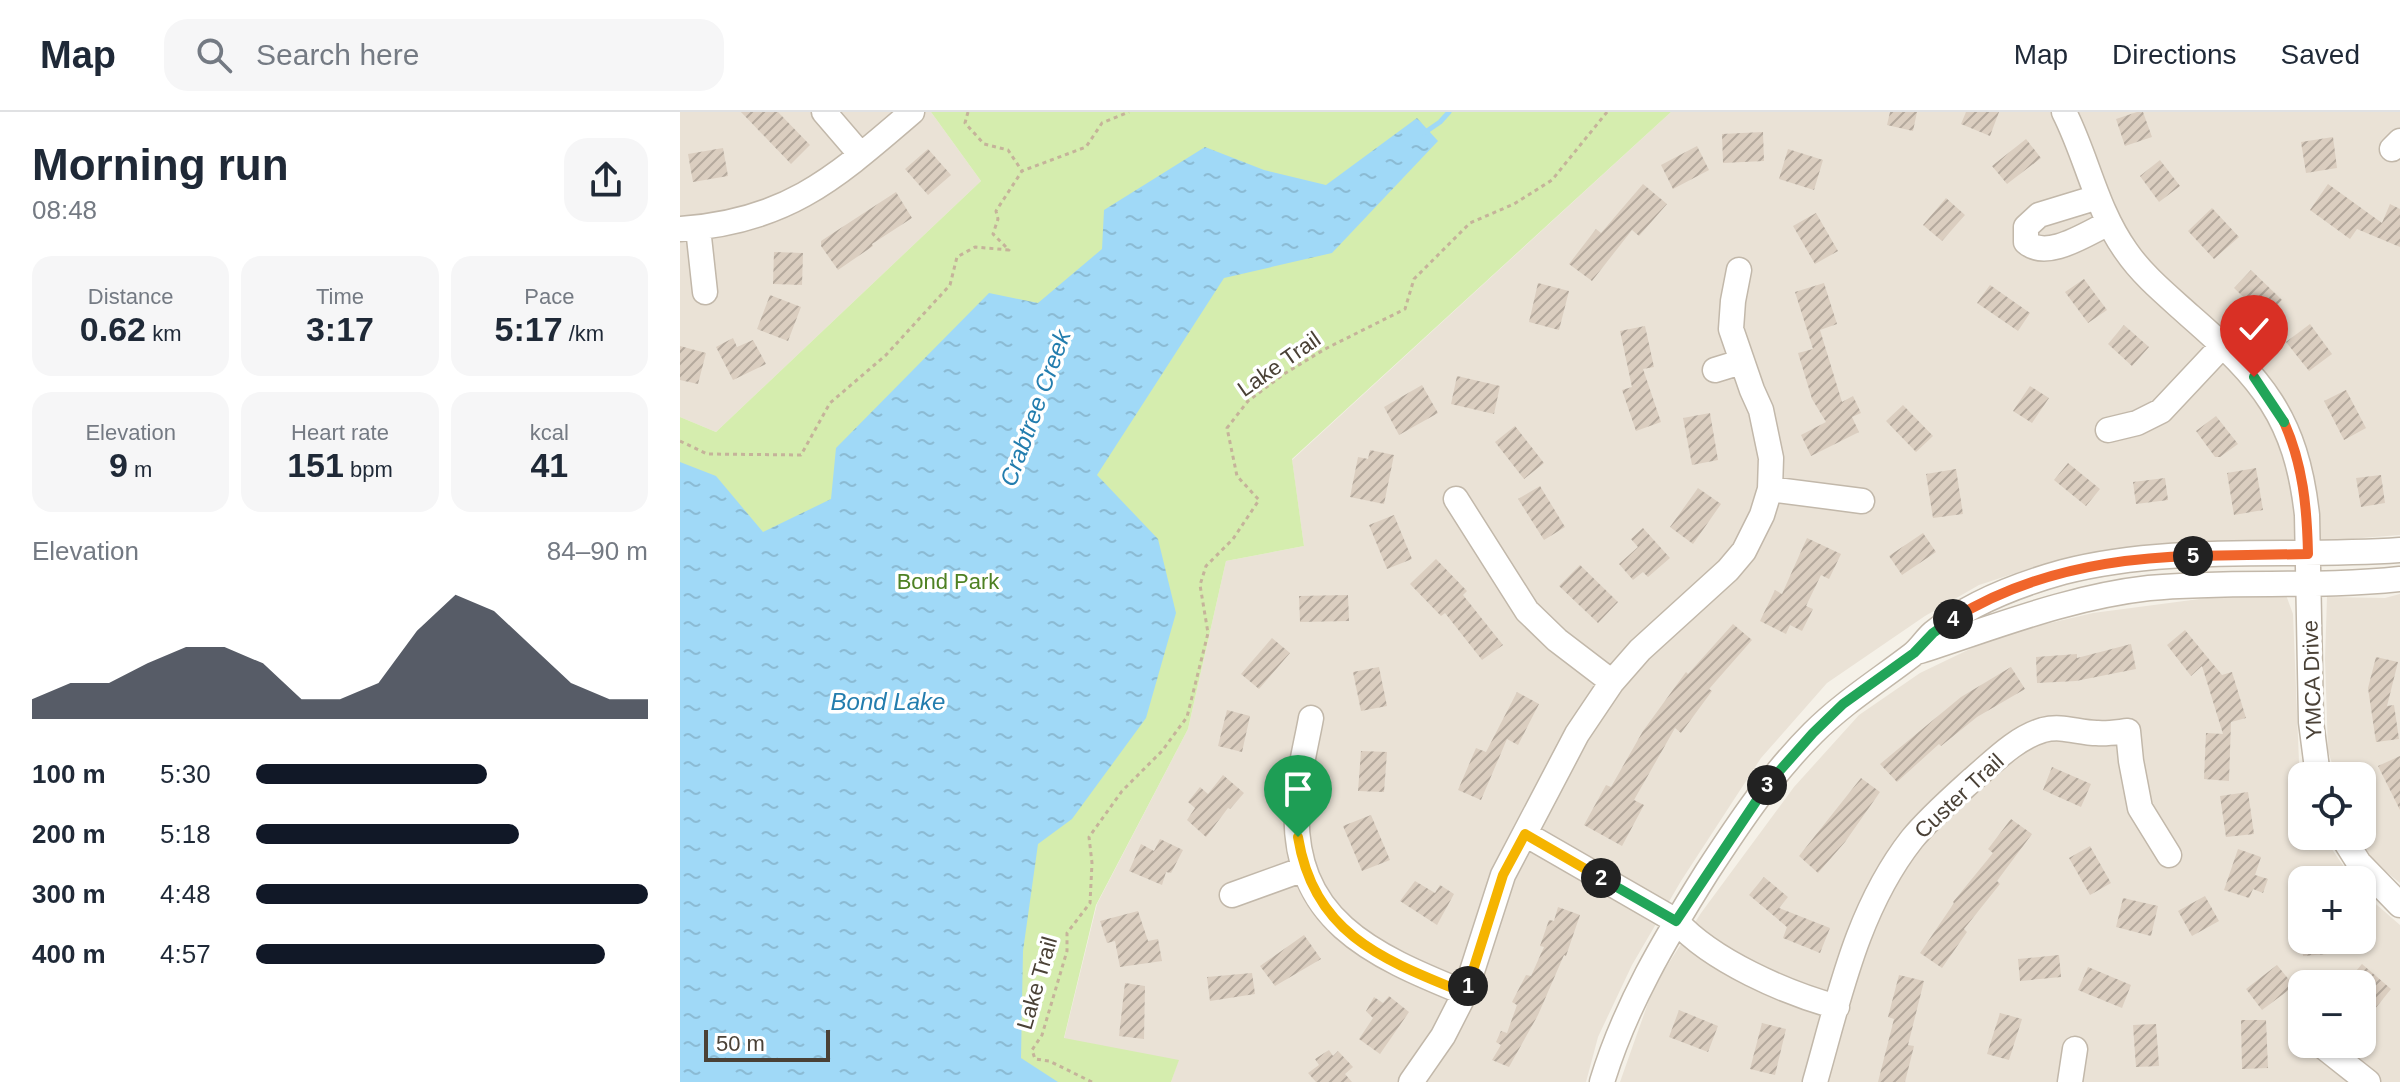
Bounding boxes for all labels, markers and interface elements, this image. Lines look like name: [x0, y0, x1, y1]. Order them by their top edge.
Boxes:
search box: [164, 19, 724, 91]
icon: search: [192, 33, 236, 77]
text: Map: [40, 34, 116, 76]
text: Search here: [256, 38, 419, 71]
text: Map: [2014, 39, 2068, 70]
text: Directions: [2112, 39, 2237, 70]
text: Saved: [2281, 39, 2360, 70]
button: share: [564, 138, 648, 222]
text: Morning run: [32, 140, 289, 189]
text: 08:48: [32, 195, 97, 225]
text: Distance: [88, 284, 173, 309]
text: Time: [316, 284, 364, 309]
text: Pace: [524, 284, 574, 309]
pin: [2220, 295, 2288, 377]
icon: check: [2232, 307, 2276, 351]
text: 0.62: [80, 310, 146, 348]
text: 3:17: [306, 310, 374, 348]
text: 5:17: [495, 310, 563, 348]
text: km: [146, 321, 181, 346]
text: /km: [563, 321, 604, 346]
water label: Crabtree Creek: [994, 324, 1076, 490]
street label: Lake Trail: [1233, 326, 1325, 402]
text: Elevation: [85, 420, 176, 445]
text: Heart rate: [291, 420, 389, 445]
text: kcal: [530, 420, 569, 445]
text: 9: [109, 446, 128, 484]
text: 151: [287, 446, 344, 484]
text: 41: [530, 446, 568, 484]
text: m: [128, 457, 152, 482]
text: bpm: [344, 457, 393, 482]
text: Elevation: [32, 536, 139, 566]
text: 84–90 m: [547, 536, 648, 566]
pin: 5: [2173, 536, 2213, 576]
text: 5: [2187, 543, 2199, 568]
park label: Bond Park: [897, 569, 1000, 594]
pin: 4: [1933, 599, 1973, 639]
text: 4: [1947, 606, 1959, 631]
street label: YMCA Drive: [2297, 620, 2327, 740]
water label: Bond Lake: [831, 688, 945, 715]
street label: Custer Trail: [1909, 749, 2009, 843]
pin: [1264, 755, 1332, 837]
text: 100 m: [32, 759, 106, 789]
text: 5:30: [160, 759, 211, 789]
map controls: [2288, 762, 2376, 1058]
button: locate: [2288, 762, 2376, 850]
pin: 3: [1747, 765, 1787, 805]
icon: arrive: [1276, 767, 1320, 811]
text: 3: [1761, 772, 1773, 797]
text: 200 m: [32, 819, 106, 849]
text: 5:18: [160, 819, 211, 849]
pin: 2: [1581, 858, 1621, 898]
text: 2: [1595, 865, 1607, 890]
button: +: [2288, 866, 2376, 954]
text: 300 m: [32, 879, 106, 909]
text: 4:48: [160, 879, 211, 909]
street label: Lake Trail: [1012, 934, 1062, 1032]
text: 400 m: [32, 939, 106, 969]
text: 4:57: [160, 939, 211, 969]
pin: 1: [1448, 966, 1488, 1006]
button: −: [2288, 970, 2376, 1058]
text: 1: [1462, 973, 1474, 998]
scale bar: [704, 1026, 830, 1062]
text: 50 m: [716, 1031, 765, 1056]

